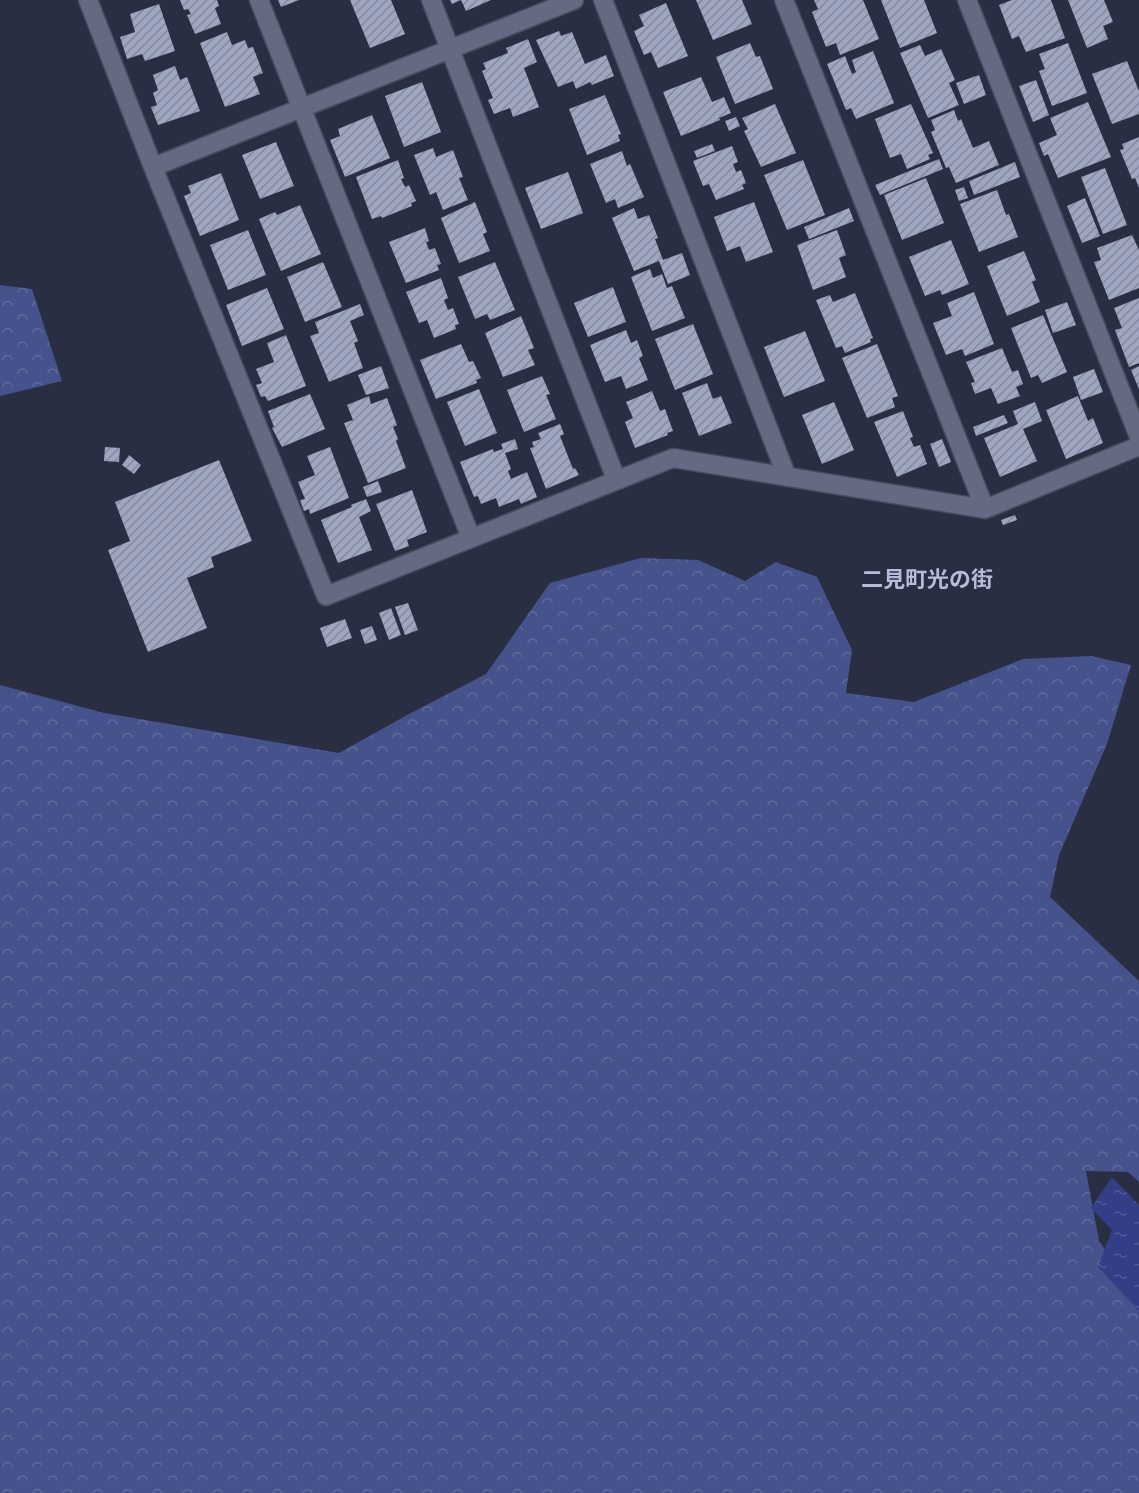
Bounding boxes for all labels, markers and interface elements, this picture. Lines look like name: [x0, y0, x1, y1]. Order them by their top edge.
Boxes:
district label: 二見町光の街: [861, 566, 993, 593]

